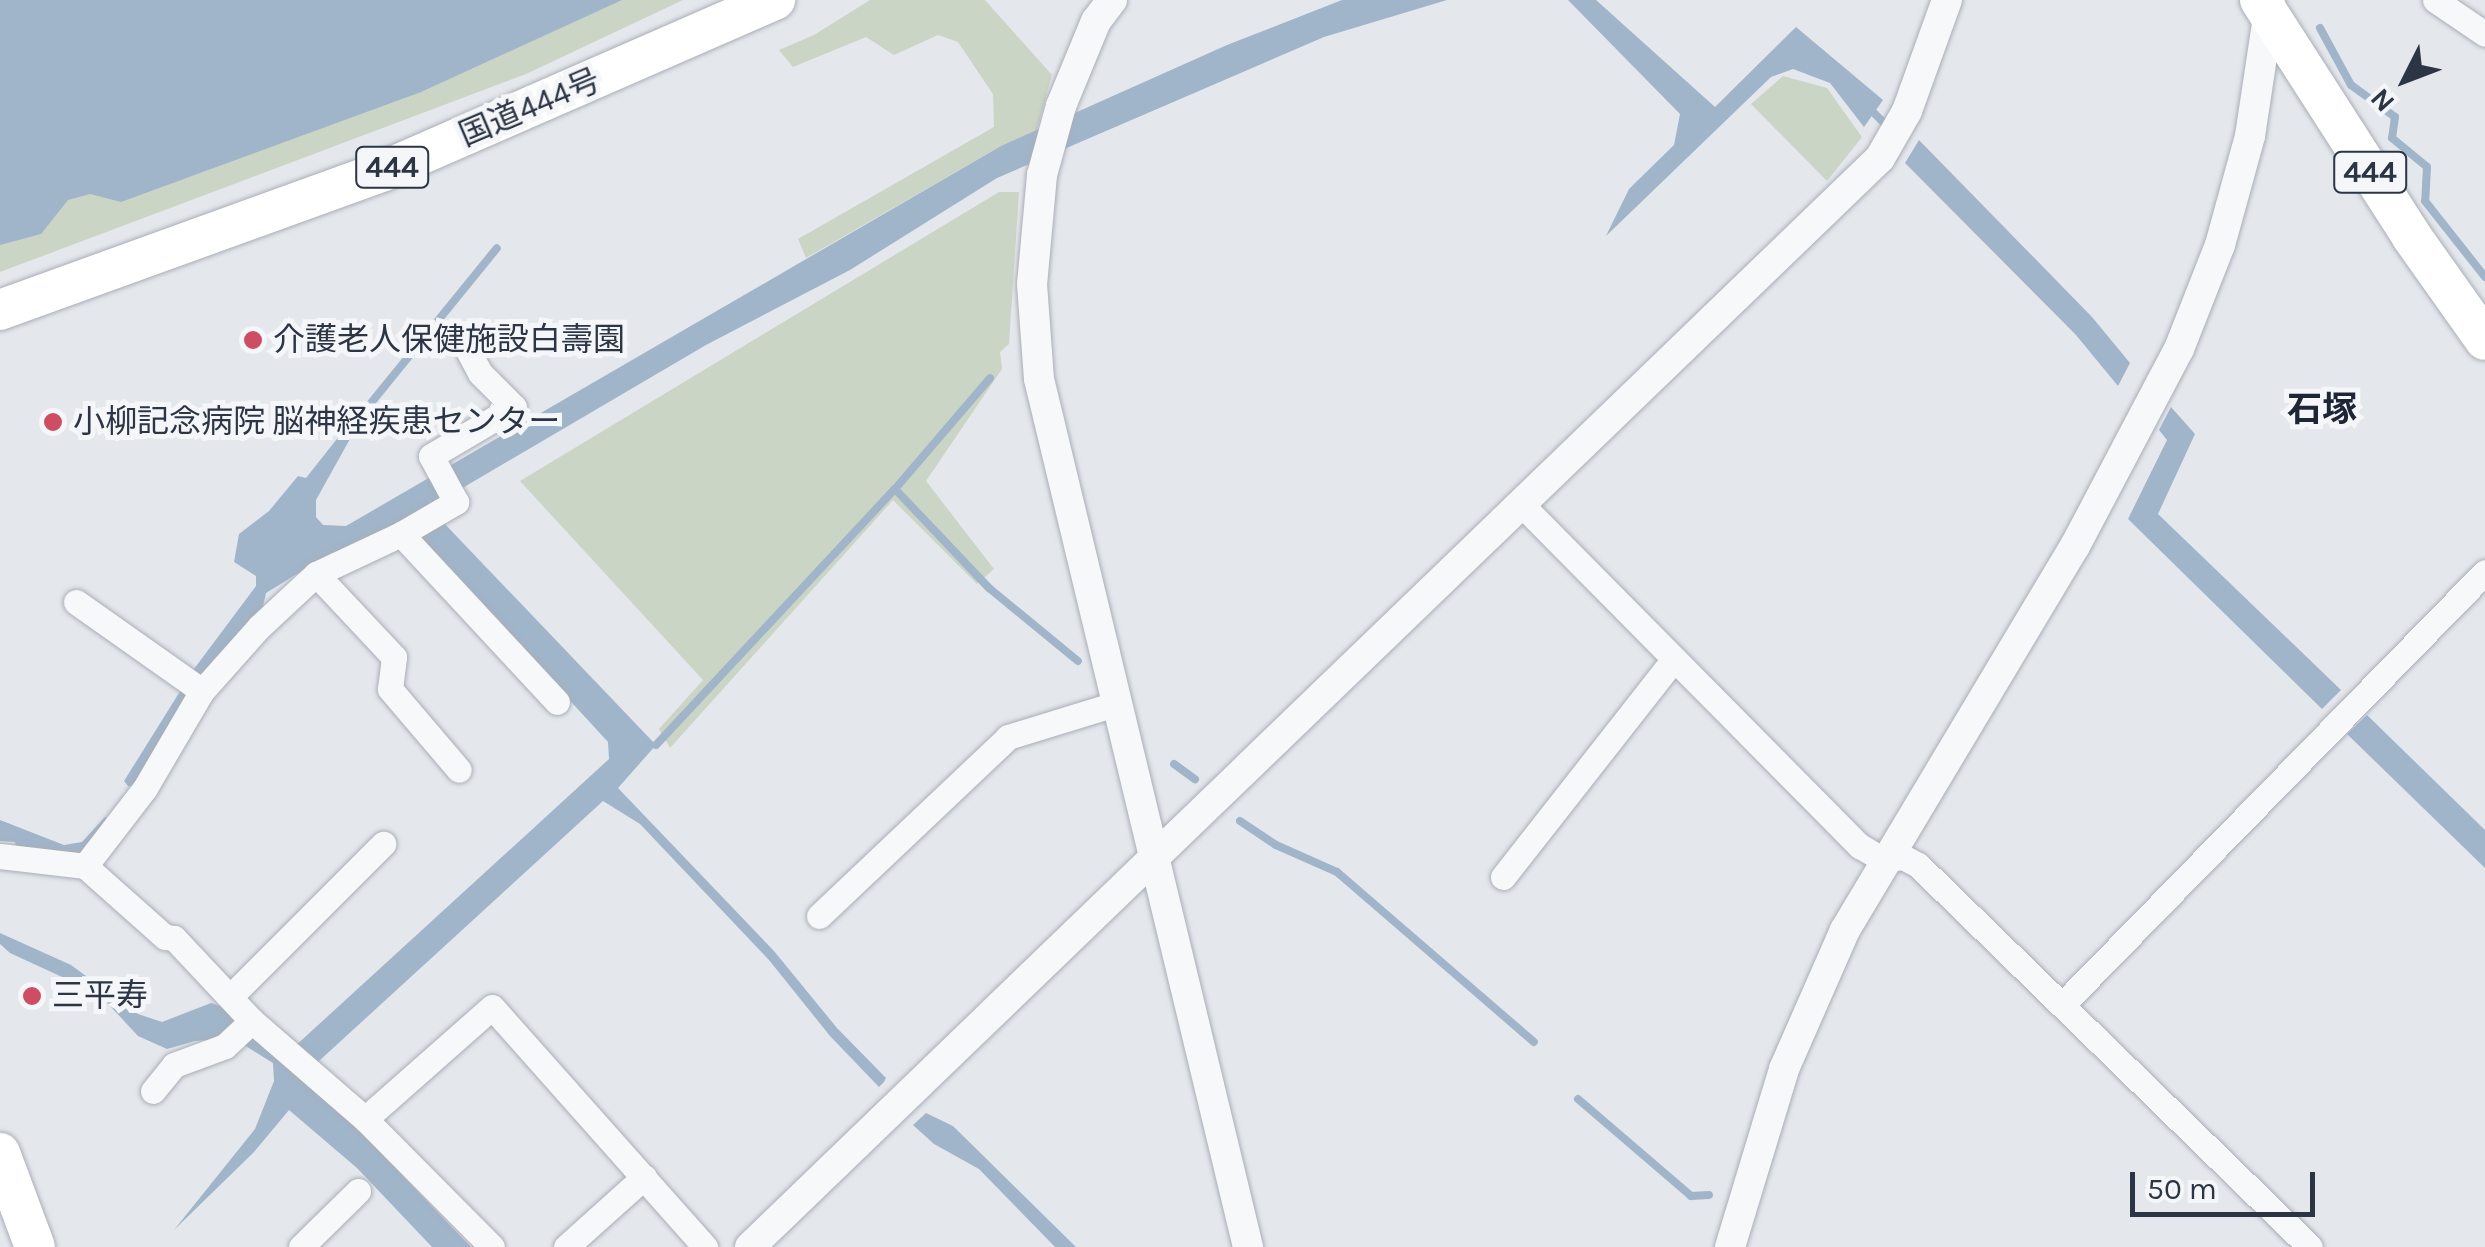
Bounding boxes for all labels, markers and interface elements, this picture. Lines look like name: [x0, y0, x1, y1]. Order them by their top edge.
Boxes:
north arrow: [2355, 30, 2455, 130]
street label: 国道444号: [454, 61, 606, 155]
text: N: [2363, 82, 2401, 119]
road number: 444: [354, 142, 430, 192]
road number: 444: [2332, 147, 2408, 197]
place label: 介護老人保健施設白壽園: [273, 321, 625, 359]
marker: 介護老人保健施設白壽園: [242, 329, 264, 351]
district label: 石塚: [2287, 389, 2357, 431]
place label: 小柳記念病院 脳神経疾患センター: [73, 403, 561, 441]
marker: 小柳記念病院 脳神経疾患センター: [42, 411, 64, 433]
place label: 三平寿: [52, 977, 148, 1015]
marker: 三平寿: [21, 985, 43, 1007]
scale bar: [2135, 1152, 2320, 1214]
text: 50 m: [2147, 1171, 2217, 1207]

